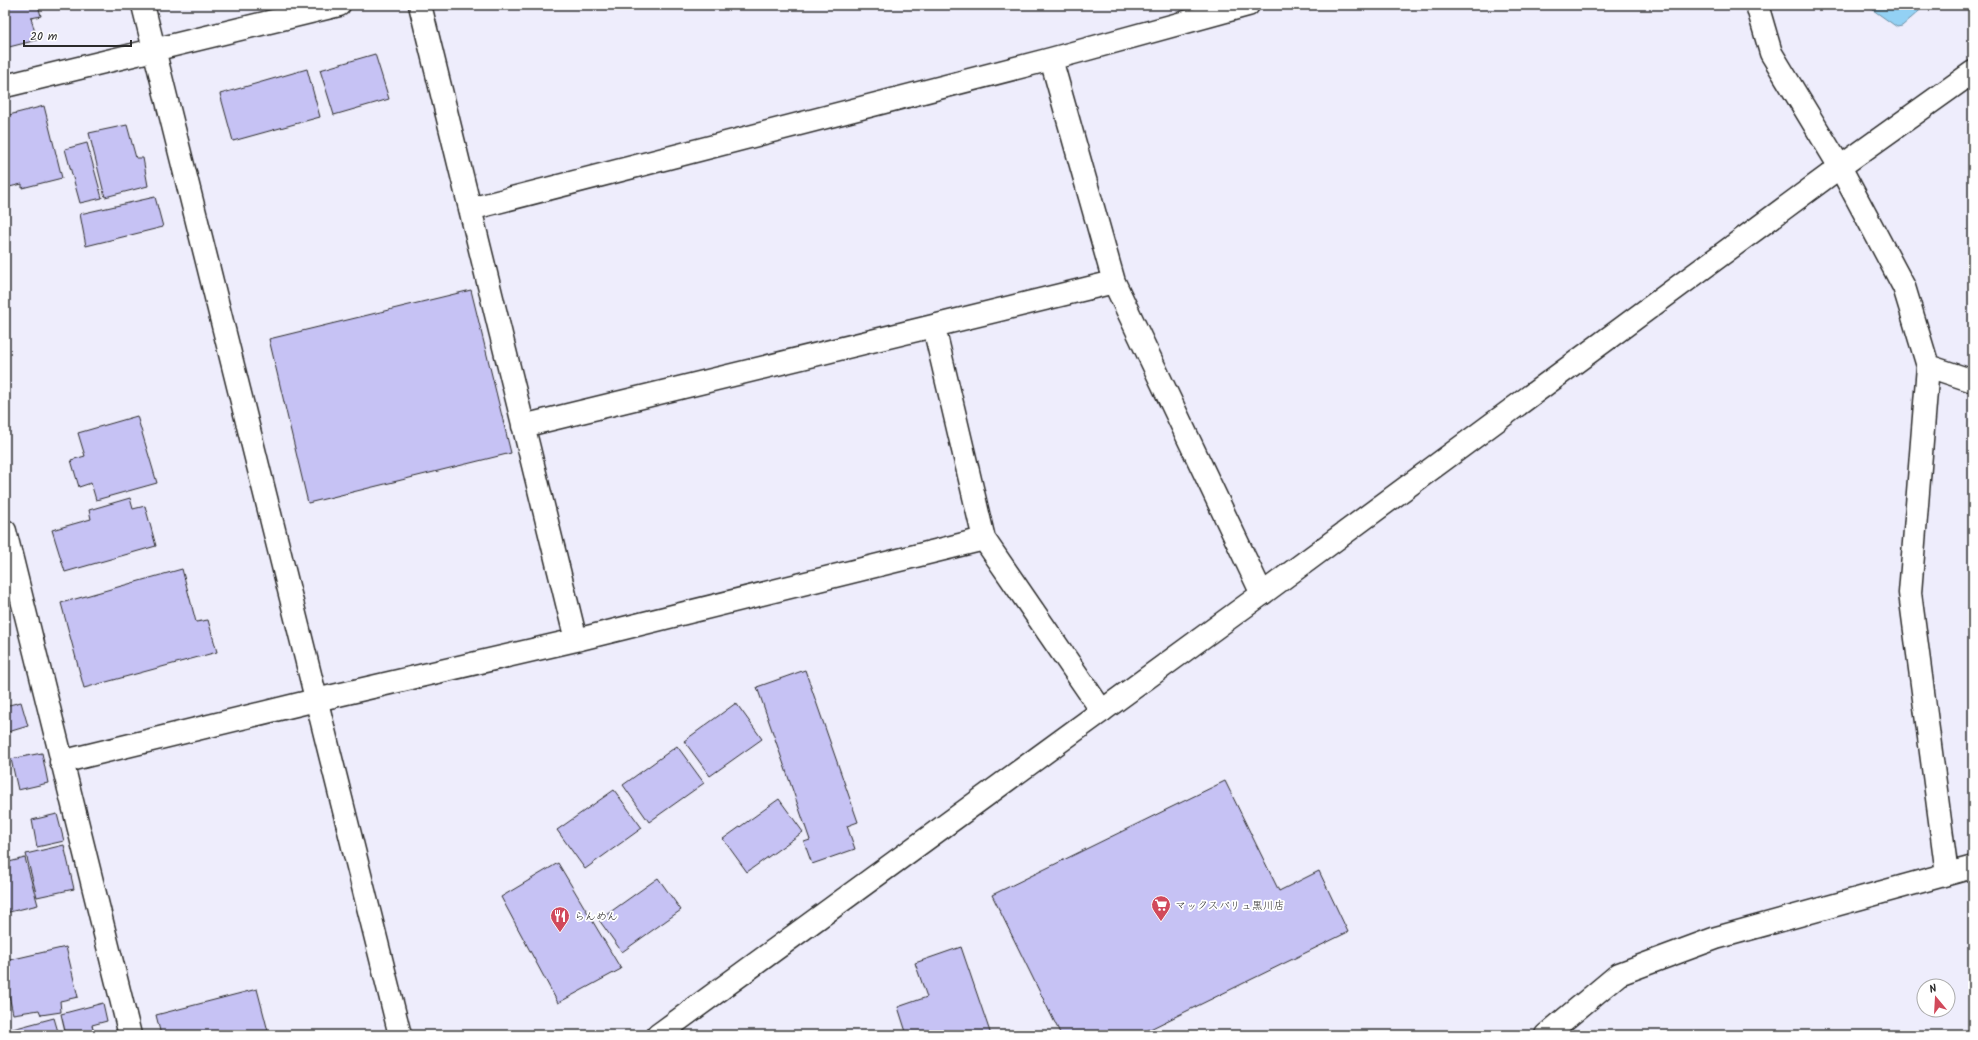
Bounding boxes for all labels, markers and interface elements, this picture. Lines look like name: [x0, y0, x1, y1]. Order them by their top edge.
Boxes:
scale bar: [24, 22, 131, 48]
text: 20 m: [30, 27, 58, 46]
supermarket icon: マックスバリュ黒川店: [1150, 894, 1172, 922]
place label: マックスバリュ黒川店: [1175, 897, 1285, 915]
restaurant icon: らんめん: [549, 905, 571, 933]
place label: らんめん: [574, 908, 618, 926]
north arrow: [1916, 978, 1956, 1018]
text: N: [1927, 980, 1939, 999]

